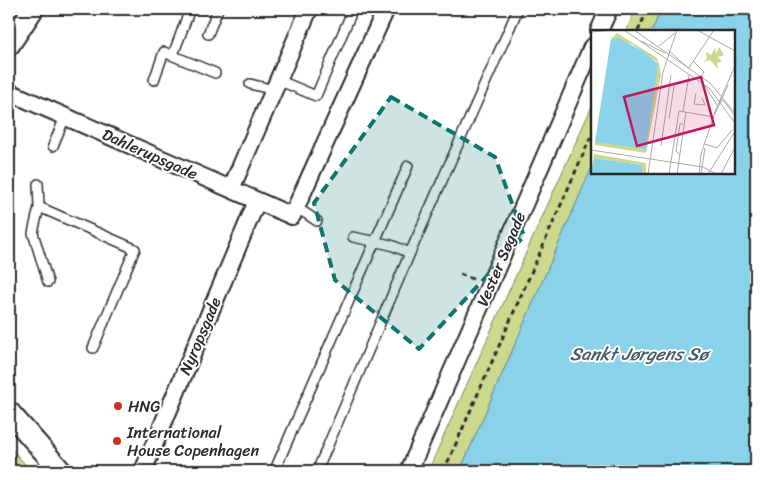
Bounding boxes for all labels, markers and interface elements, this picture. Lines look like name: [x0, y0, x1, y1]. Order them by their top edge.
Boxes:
inset map: [591, 30, 735, 174]
street label: Dahlerupsgade: [97, 120, 203, 188]
street label: Vester Søgade: [468, 207, 534, 311]
street label: Nyropsgade: [171, 292, 230, 379]
water label: Sankt Jørgens Sø: [570, 338, 712, 370]
place label: HNG: [128, 392, 161, 421]
marker: HNG: [112, 400, 124, 412]
place label: International House Copenhagen: [126, 418, 259, 465]
marker: International House Copenhagen: [111, 435, 123, 447]

